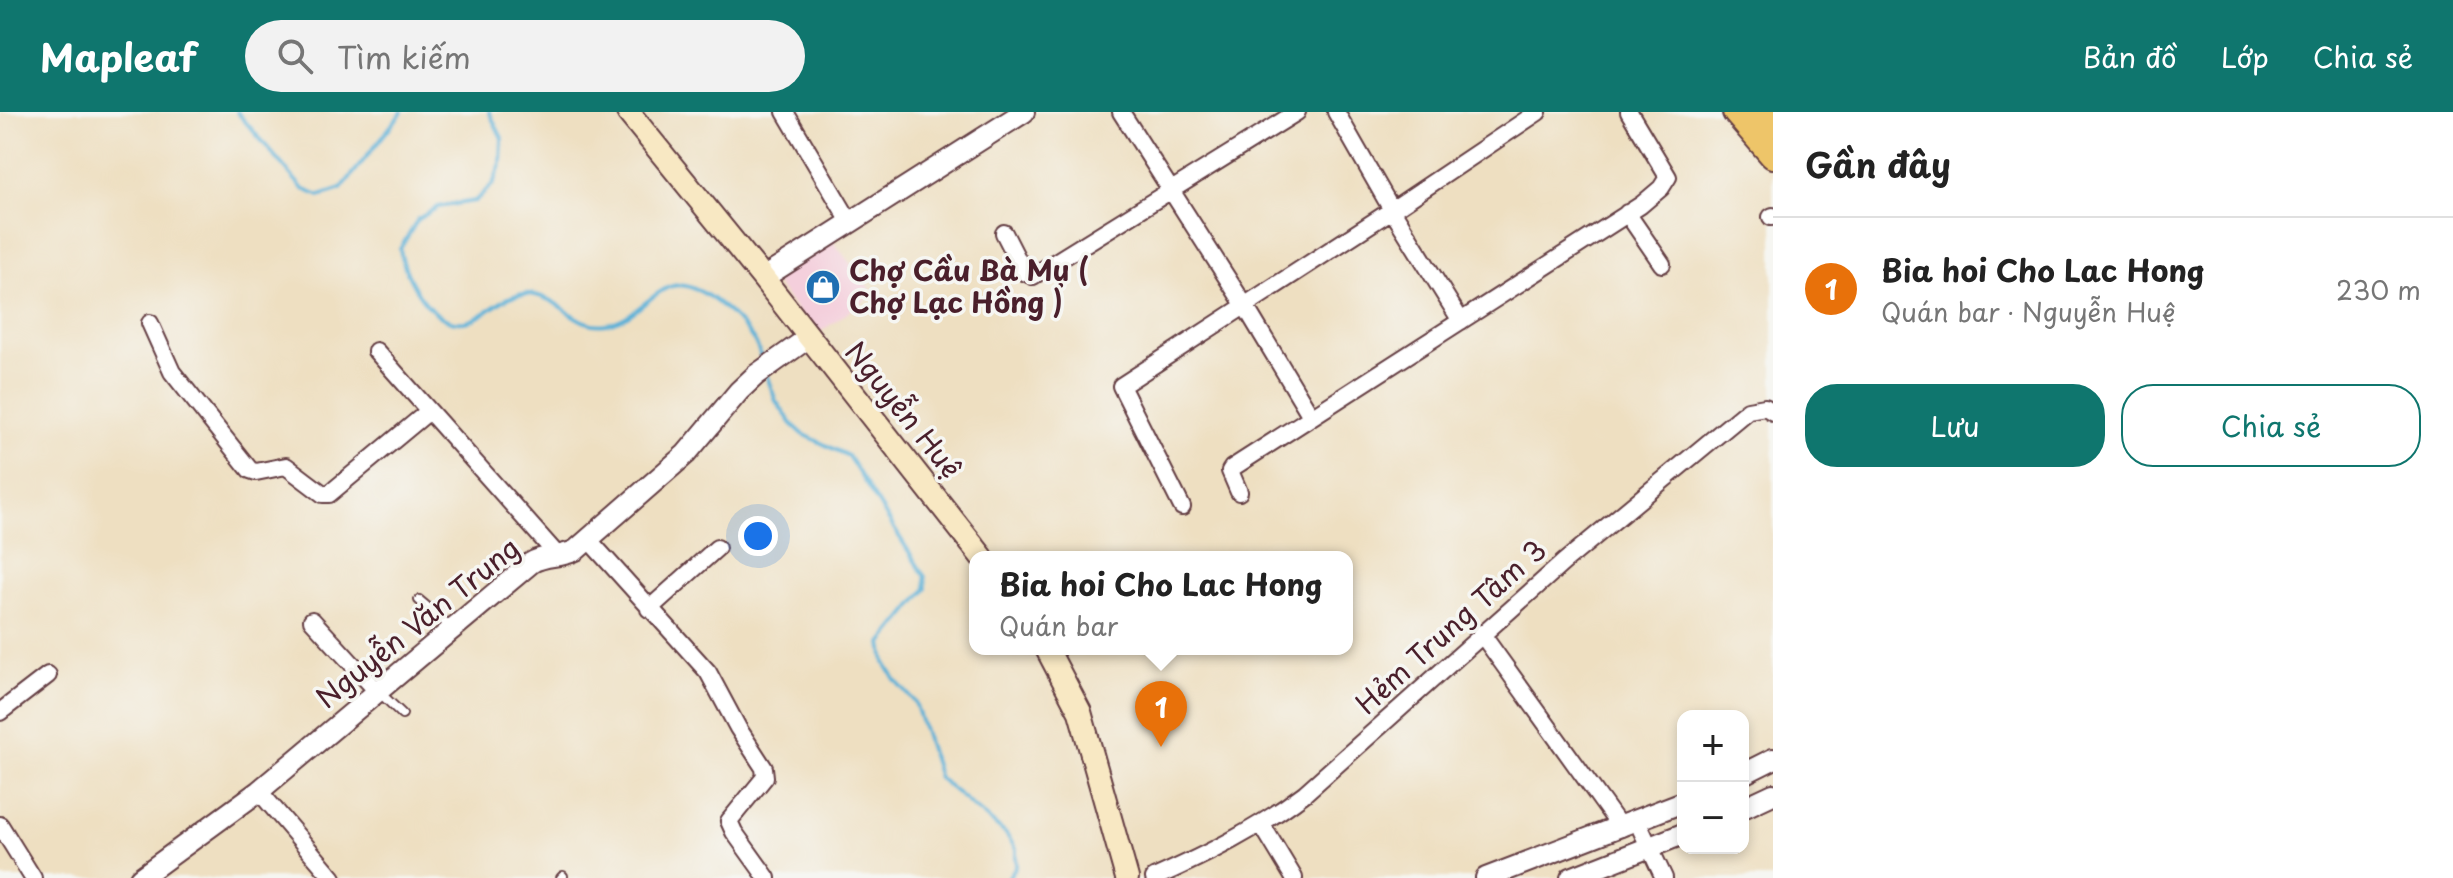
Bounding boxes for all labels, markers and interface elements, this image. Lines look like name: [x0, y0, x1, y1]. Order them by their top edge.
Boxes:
search box: [245, 20, 805, 92]
text: Mapleaf: [40, 28, 197, 85]
icon: search: [273, 34, 317, 78]
text: Tìm kiếm: [337, 34, 471, 79]
text: Bản đồ: [2083, 35, 2177, 78]
text: Lớp: [2221, 35, 2269, 78]
text: Chia sẻ: [2313, 35, 2413, 78]
text: Gần đây: [1805, 138, 1951, 190]
text: Bia hoi Cho Lac Hong: [1881, 247, 2205, 292]
place label: Chợ Cầu Bà Mụ ( Chợ Lạc Hồng ): [849, 248, 1089, 323]
shop icon: Chợ Cầu Bà Mụ ( Chợ Lạc Hồng ): [804, 268, 842, 306]
text: 1: [1825, 270, 1837, 309]
text: 230 m: [2336, 270, 2421, 309]
text: Quán bar · Nguyễn Huệ: [1881, 292, 2175, 331]
street label: Nguyễn Huệ: [836, 332, 973, 487]
button: Lưu: [1805, 384, 2105, 467]
button: Chia sẻ: [2121, 384, 2421, 467]
your location: [738, 516, 778, 556]
street label: Nguyễn Văn Trung: [306, 526, 528, 718]
street label: Hẻm Trung Tâm 3: [1345, 528, 1555, 723]
popup: [969, 551, 1353, 655]
text: Bia hoi Cho Lac Hong: [999, 561, 1323, 606]
text: Quán bar: [999, 606, 1118, 645]
pin: 1: [1135, 681, 1187, 747]
map controls: [1677, 710, 1749, 854]
button: +: [1677, 710, 1749, 782]
button: −: [1677, 782, 1749, 854]

